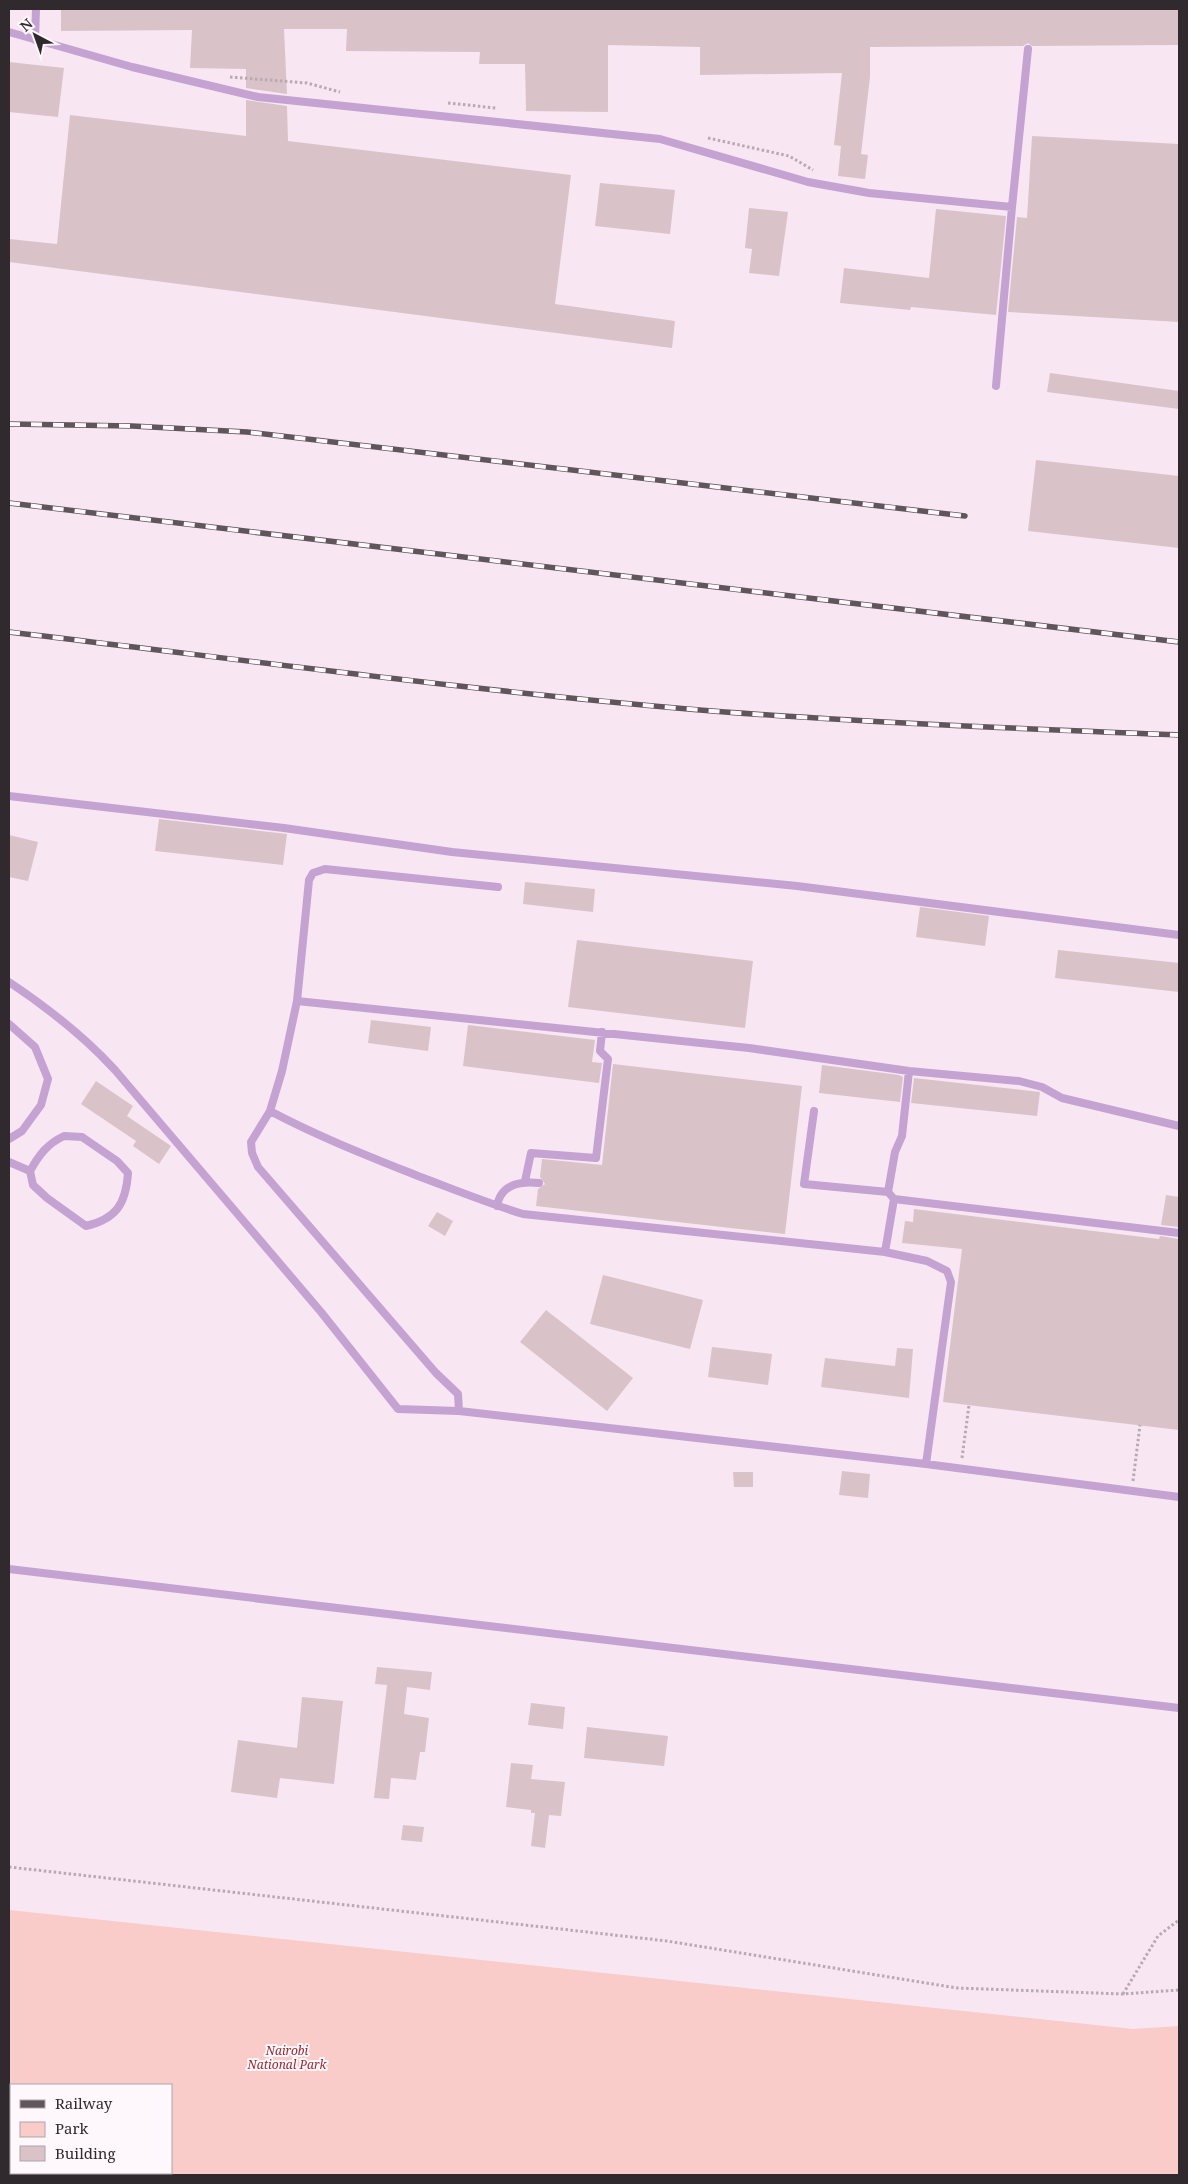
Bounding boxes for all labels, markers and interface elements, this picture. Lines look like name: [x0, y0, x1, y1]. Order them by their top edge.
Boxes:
north arrow: [10, 10, 60, 60]
text: N: [16, 14, 37, 36]
park label: Nairobi National Park: [247, 2042, 328, 2073]
legend: [10, 2084, 172, 2174]
text: Railway: [55, 2093, 113, 2113]
text: Park: [55, 2118, 89, 2138]
text: Building: [55, 2143, 116, 2163]

